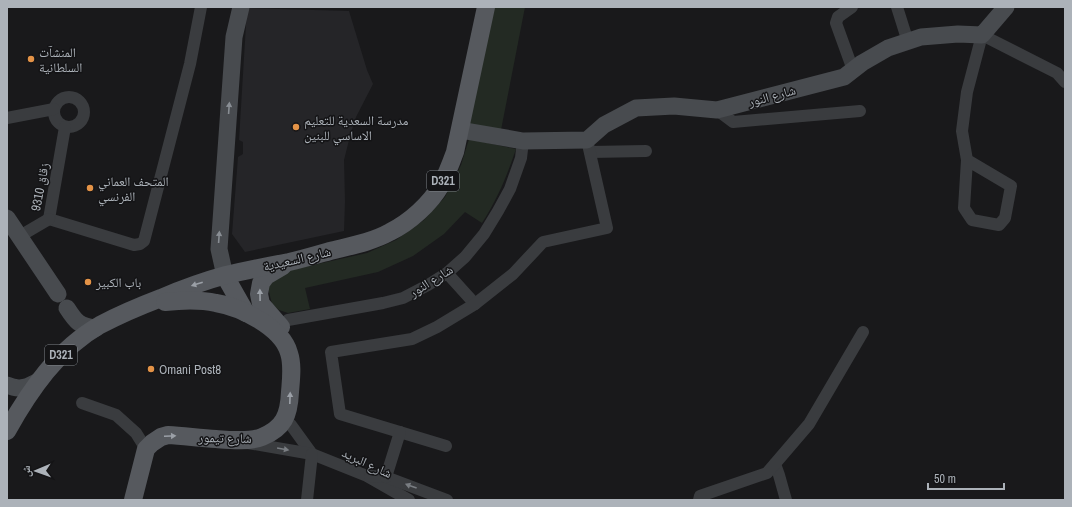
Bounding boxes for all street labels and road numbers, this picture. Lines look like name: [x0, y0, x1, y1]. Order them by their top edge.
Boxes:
street label: شارع النور: [745, 82, 798, 112]
street label: زقاق 9310: [27, 161, 53, 213]
road number: D321: [427, 171, 459, 191]
street label: شارع السعيدية: [262, 243, 333, 276]
street label: شارع النور: [405, 261, 457, 302]
road number: D321: [45, 345, 77, 365]
street label: شارع تيمور: [197, 429, 252, 448]
street label: شارع البريد: [339, 444, 395, 483]

